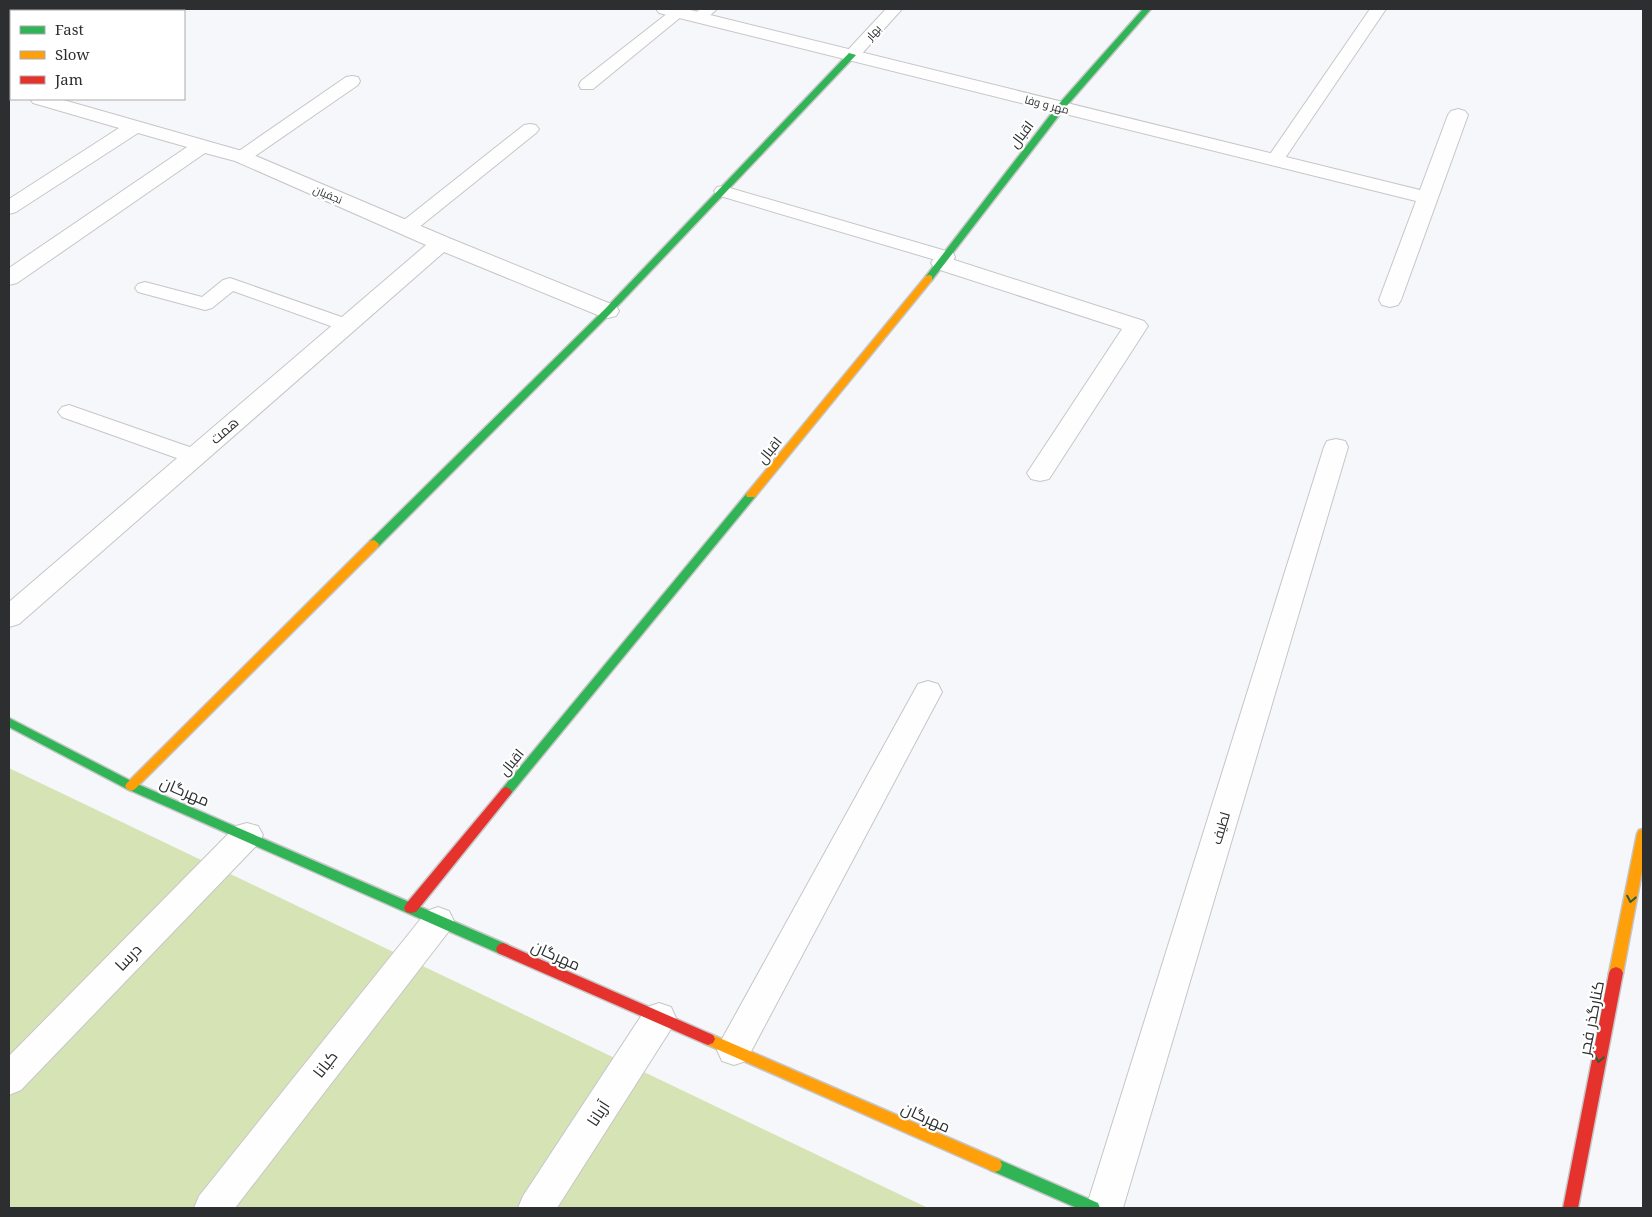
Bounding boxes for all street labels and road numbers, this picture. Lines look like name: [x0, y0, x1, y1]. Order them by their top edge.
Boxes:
street label: بهار: [861, 21, 884, 44]
street label: مهر و وفا: [1023, 91, 1071, 117]
street label: اقبال: [1004, 116, 1038, 152]
street label: نجفیان: [311, 181, 345, 207]
street label: همت: [206, 412, 242, 448]
street label: اقبال: [752, 432, 786, 468]
street label: اقبال: [494, 744, 528, 780]
street label: مهرگان: [157, 771, 213, 811]
street label: لطیف: [1206, 809, 1234, 847]
street label: مهرگان: [528, 934, 584, 976]
street label: درسا: [110, 939, 146, 975]
street label: کنارگذر فجر: [1573, 979, 1609, 1058]
street label: کیانا: [308, 1046, 342, 1082]
street label: آریانا: [582, 1095, 615, 1130]
street label: مهرگان: [898, 1096, 954, 1138]

